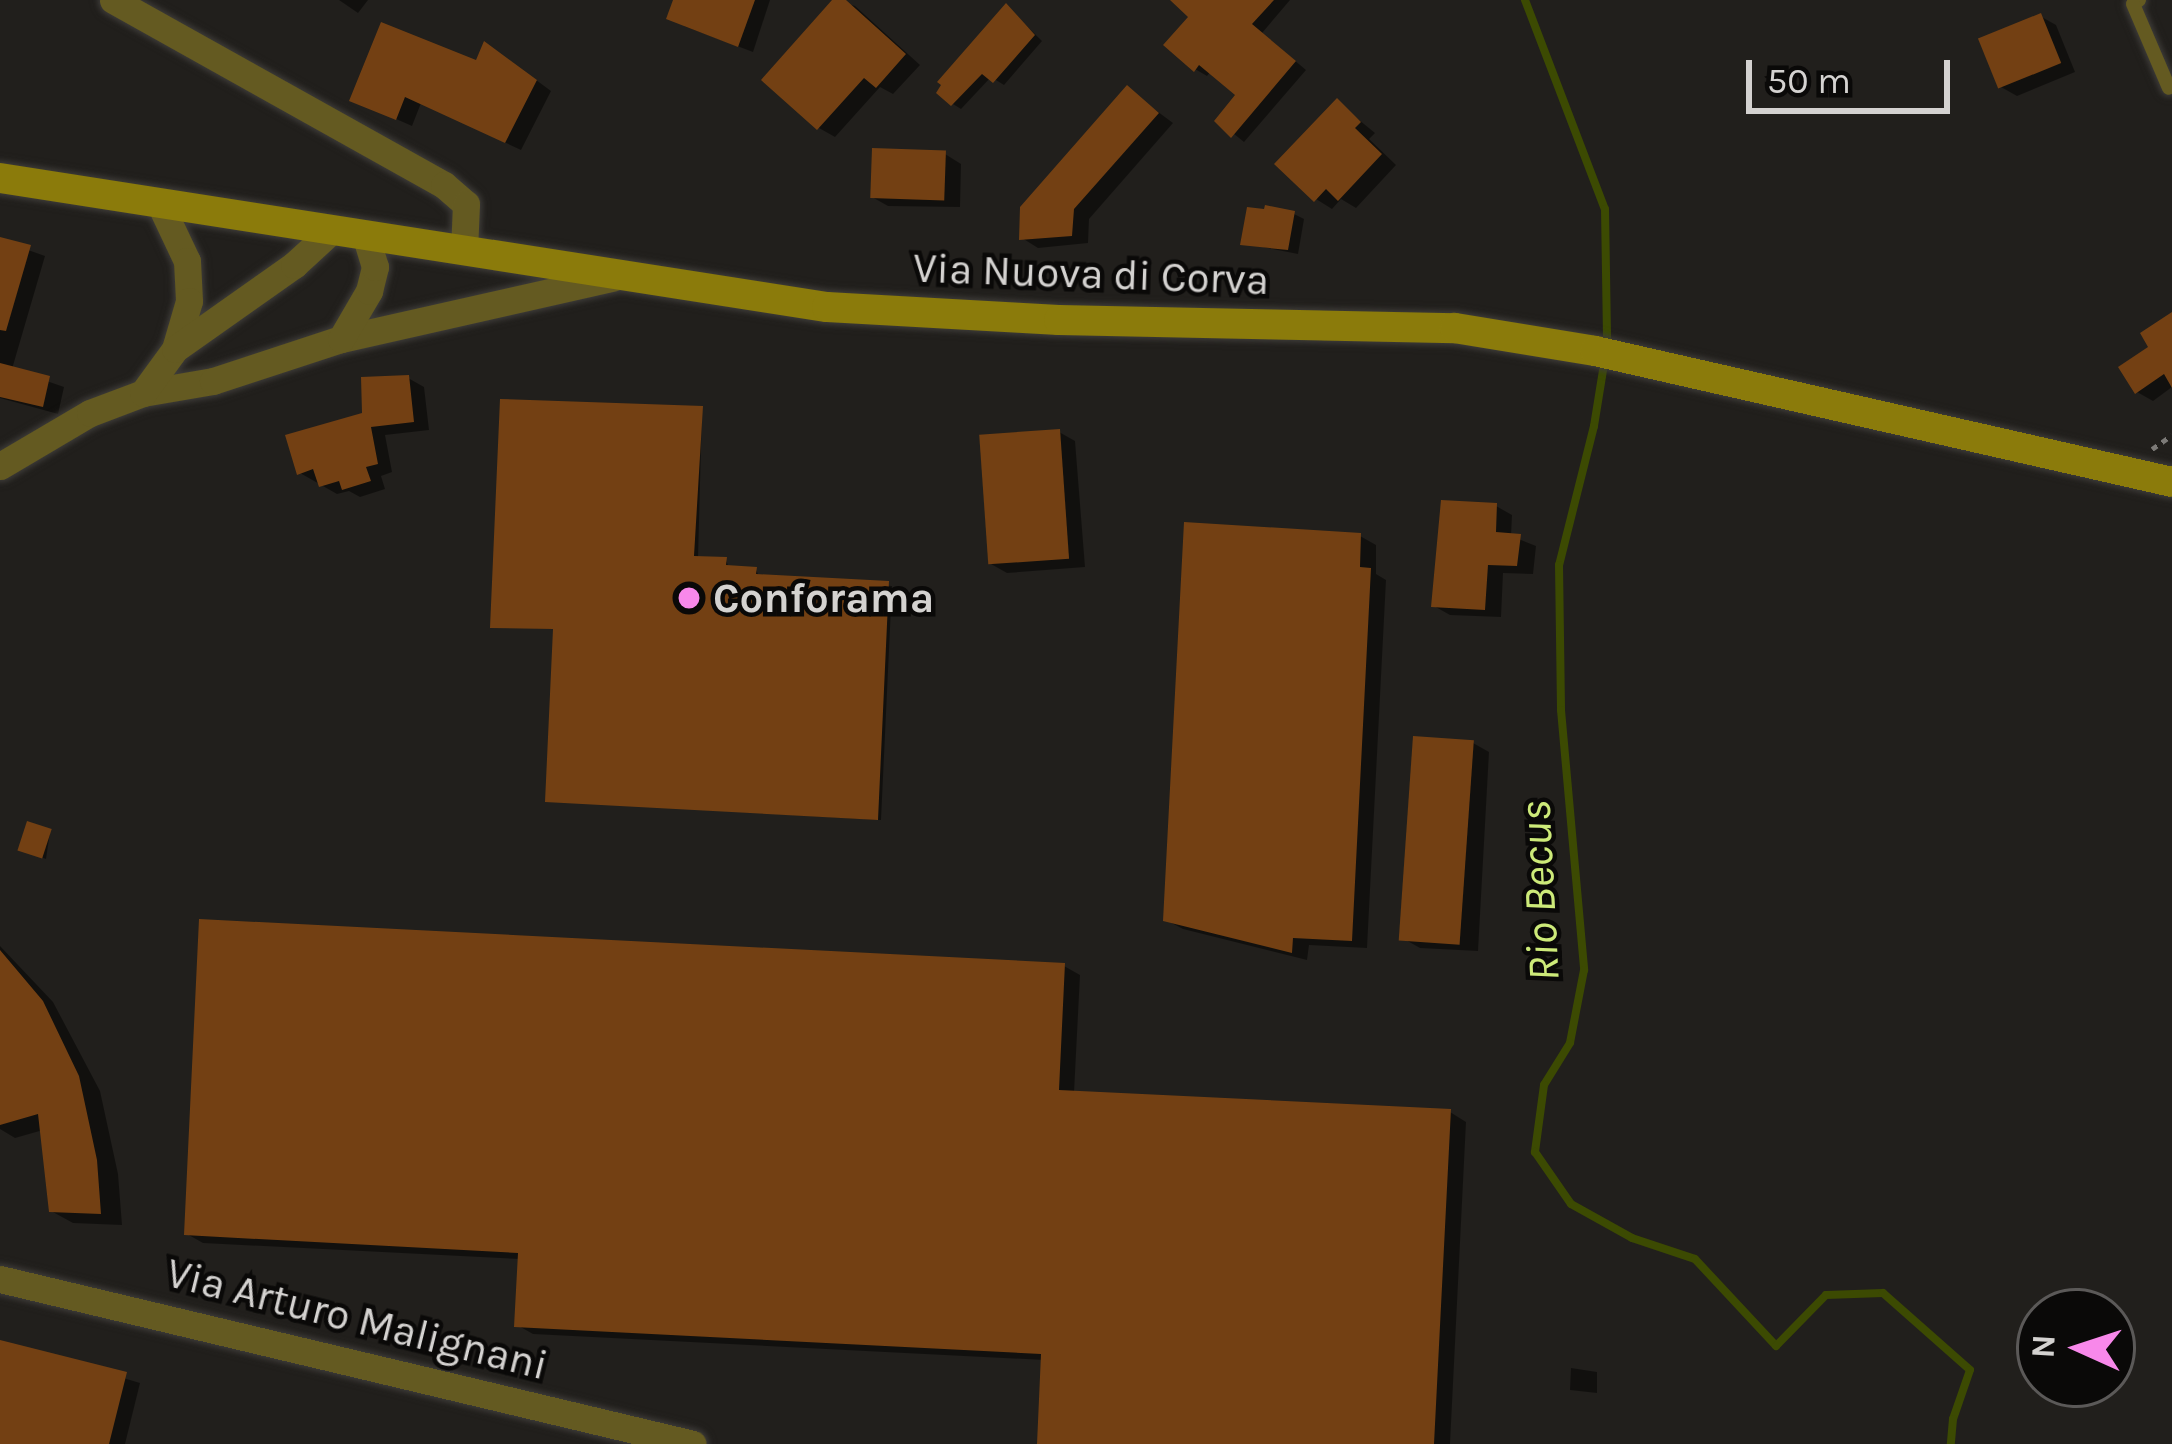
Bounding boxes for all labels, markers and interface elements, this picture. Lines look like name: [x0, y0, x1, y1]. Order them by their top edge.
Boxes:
scale bar: [1752, 36, 1956, 110]
text: 50 m: [1767, 60, 1851, 102]
street label: Via Nuova di Corva: [912, 243, 1270, 305]
place label: Conforama: [713, 573, 934, 623]
marker: Conforama: [676, 585, 702, 611]
water label: Rio Becus: [1508, 799, 1572, 983]
street label: Via Arturo Malignani: [161, 1247, 553, 1391]
north arrow: [2016, 1288, 2136, 1408]
text: N: [2023, 1333, 2063, 1359]

